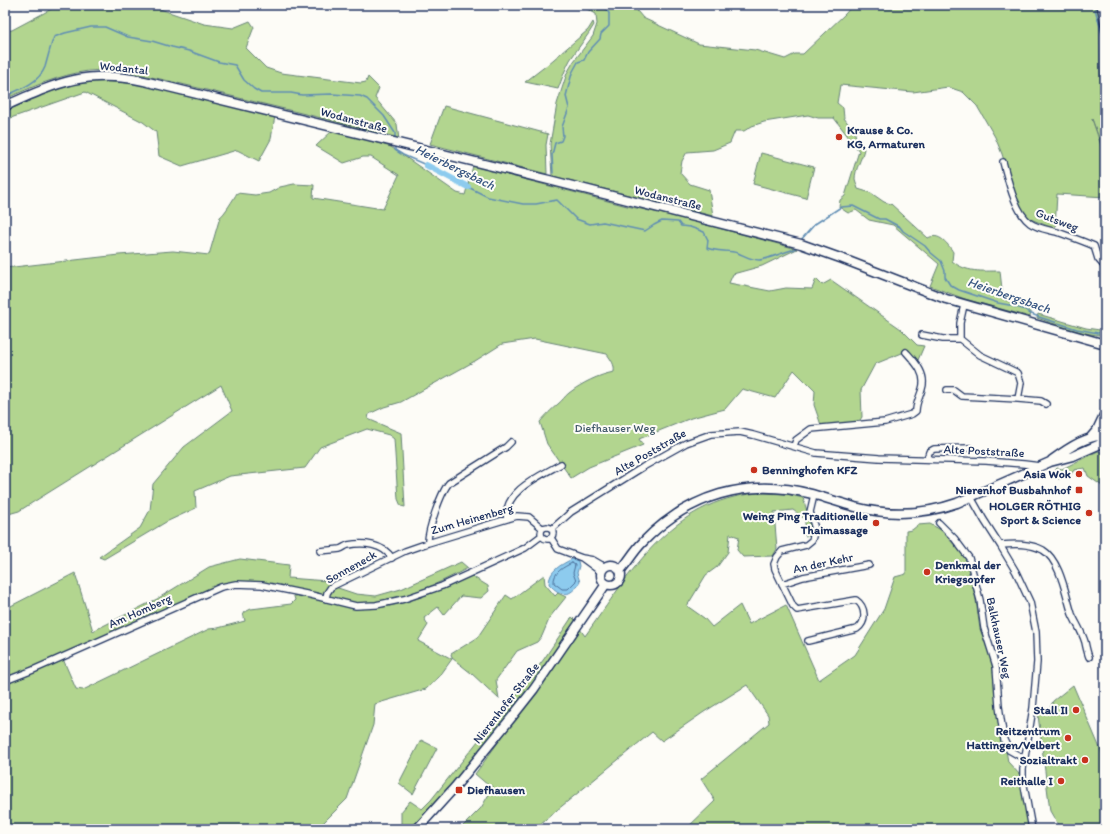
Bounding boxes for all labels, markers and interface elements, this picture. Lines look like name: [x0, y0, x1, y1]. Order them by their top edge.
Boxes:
street label: Wodantal: [99, 58, 150, 78]
street label: Wodanstraße: [319, 104, 389, 136]
place label: Krause & Co. KG, Armaturen: [847, 123, 925, 151]
marker: Krause & Co. KG, Armaturen: [834, 132, 844, 142]
water label: Heierbergsbach: [413, 141, 497, 193]
street label: Wodanstraße: [633, 183, 703, 213]
street label: Gutsweg: [1034, 205, 1081, 235]
water label: Heierbergsbach: [966, 274, 1053, 316]
park label: Diefhauser Weg: [575, 421, 656, 435]
street label: Alte Poststraße: [612, 426, 689, 478]
street label: Alte Poststraße: [943, 442, 1025, 460]
place label: Benninghofen KFZ: [762, 463, 858, 478]
marker: Benninghofen KFZ: [749, 465, 759, 475]
place label: Asia Wok: [1023, 467, 1072, 481]
marker: Asia Wok: [1074, 469, 1084, 479]
place label: Nierenhof Busbahnhof: [955, 483, 1071, 497]
marker: Nierenhof Busbahnhof: [1074, 485, 1084, 495]
place label: HOLGER RÖTHIG Sport & Science: [989, 499, 1081, 528]
street label: Zum Heinenberg: [429, 500, 516, 537]
marker: HOLGER RÖTHIG Sport & Science: [1084, 508, 1094, 518]
place label: Weing Ping Traditionelle Thaimassage: [743, 509, 868, 538]
marker: Weing Ping Traditionelle Thaimassage: [871, 518, 881, 528]
street label: Sonneneck: [323, 547, 379, 587]
street label: An der Kehr: [792, 550, 855, 576]
place label: Denkmal der Kriegsopfer: [935, 558, 1001, 587]
marker: Denkmal der Kriegsopfer: [922, 567, 932, 577]
street label: Am Homberg: [106, 591, 174, 631]
street label: Balkhauser Weg: [984, 596, 1015, 681]
street label: Nierenhofer Straße: [470, 659, 542, 746]
place label: Stall II: [1033, 703, 1068, 717]
marker: Stall II: [1071, 705, 1081, 715]
place label: Reitzentrum Hattingen/Velbert: [966, 724, 1061, 753]
marker: Reitzentrum Hattingen/Velbert: [1063, 733, 1073, 743]
place label: Sozialtrakt: [1020, 753, 1077, 767]
marker: Sozialtrakt: [1080, 755, 1090, 765]
place label: Reithalle I: [1000, 774, 1054, 788]
marker: Reithalle I: [1056, 776, 1066, 786]
place label: Diefhausen: [467, 783, 525, 797]
marker: Diefhausen: [454, 785, 464, 795]

